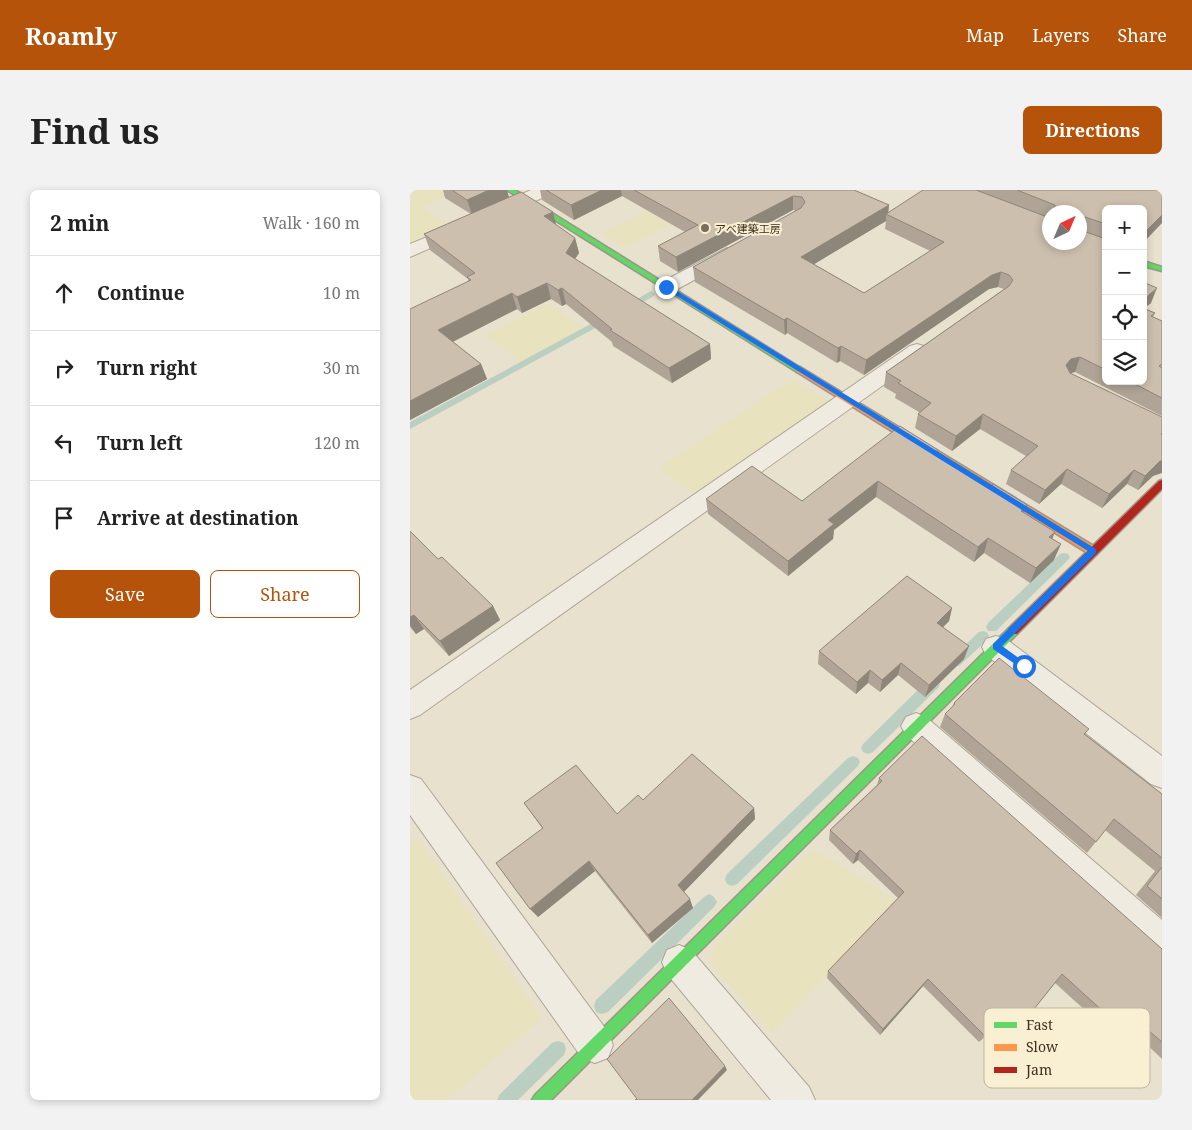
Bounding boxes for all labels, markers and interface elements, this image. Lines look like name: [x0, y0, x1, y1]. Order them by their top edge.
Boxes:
text: Roamly: [25, 19, 117, 52]
text: Map: [966, 23, 1004, 47]
text: Layers: [1032, 23, 1090, 47]
text: Share: [1118, 23, 1167, 47]
button: Directions: [1023, 106, 1162, 154]
text: Find us: [30, 107, 159, 154]
north arrow: [1042, 205, 1087, 250]
map controls: [1102, 205, 1147, 385]
button: +: [1102, 205, 1147, 250]
text: 2 min: [50, 209, 109, 237]
text: Walk · 160 m: [263, 212, 360, 234]
place label: アベ建築工房: [715, 221, 781, 236]
marker: アベ建築工房: [699, 222, 711, 234]
button: −: [1102, 250, 1147, 295]
route end: [655, 276, 678, 299]
icon: ahead: [50, 279, 78, 307]
text: Continue: [97, 280, 185, 306]
text: 10 m: [323, 282, 360, 304]
button: locate: [1102, 295, 1147, 340]
button: layers: [1102, 340, 1147, 385]
icon: right: [50, 354, 78, 382]
text: Turn right: [97, 355, 197, 381]
text: 30 m: [323, 357, 360, 379]
icon: left: [50, 429, 78, 457]
text: Turn left: [97, 430, 183, 456]
text: 120 m: [314, 432, 360, 454]
icon: arrive: [50, 504, 78, 532]
text: Arrive at destination: [97, 505, 299, 531]
button: Save: [50, 570, 200, 618]
button: Share: [210, 570, 360, 618]
route start: [1013, 655, 1036, 678]
legend: [984, 1008, 1150, 1088]
text: Fast: [1026, 1015, 1053, 1034]
text: Slow: [1026, 1037, 1059, 1056]
text: Jam: [1025, 1060, 1052, 1079]

